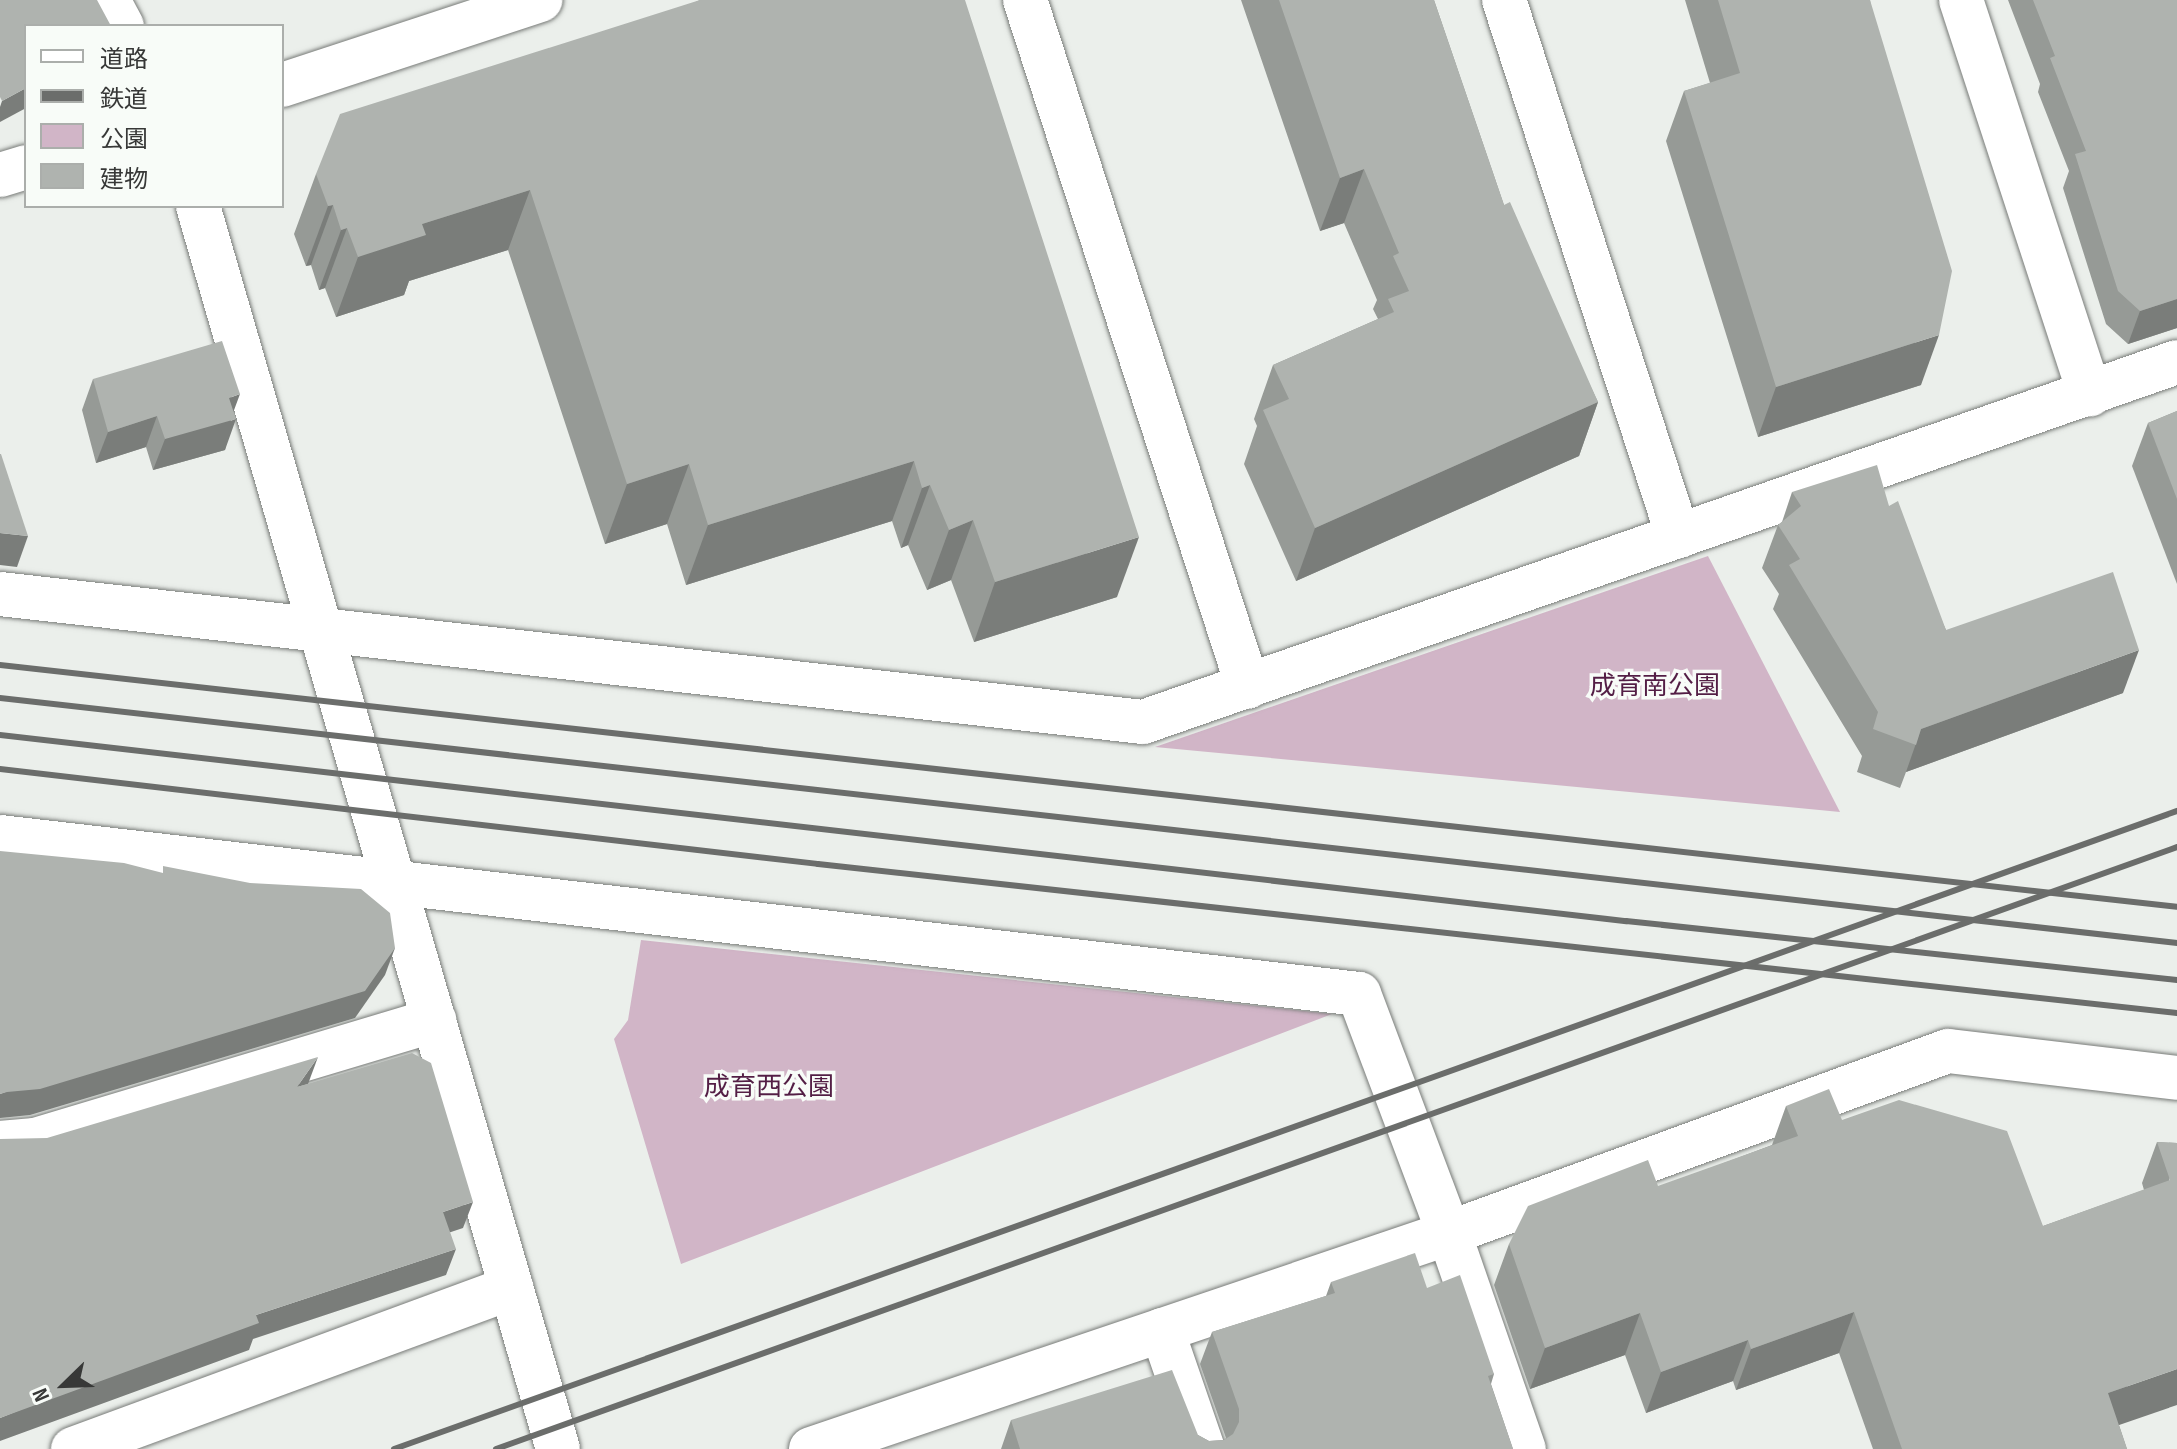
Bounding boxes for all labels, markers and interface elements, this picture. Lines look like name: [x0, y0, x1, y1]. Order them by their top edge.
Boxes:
legend: [24, 24, 284, 208]
text: 道路: [100, 45, 148, 74]
text: 鉄道: [100, 85, 148, 114]
text: 公園: [100, 125, 148, 154]
text: 建物: [100, 165, 148, 194]
park label: 成育南公園: [1590, 671, 1720, 703]
park label: 成育西公園: [704, 1072, 834, 1104]
north arrow: [24, 1345, 104, 1425]
text: N: [27, 1384, 56, 1405]

